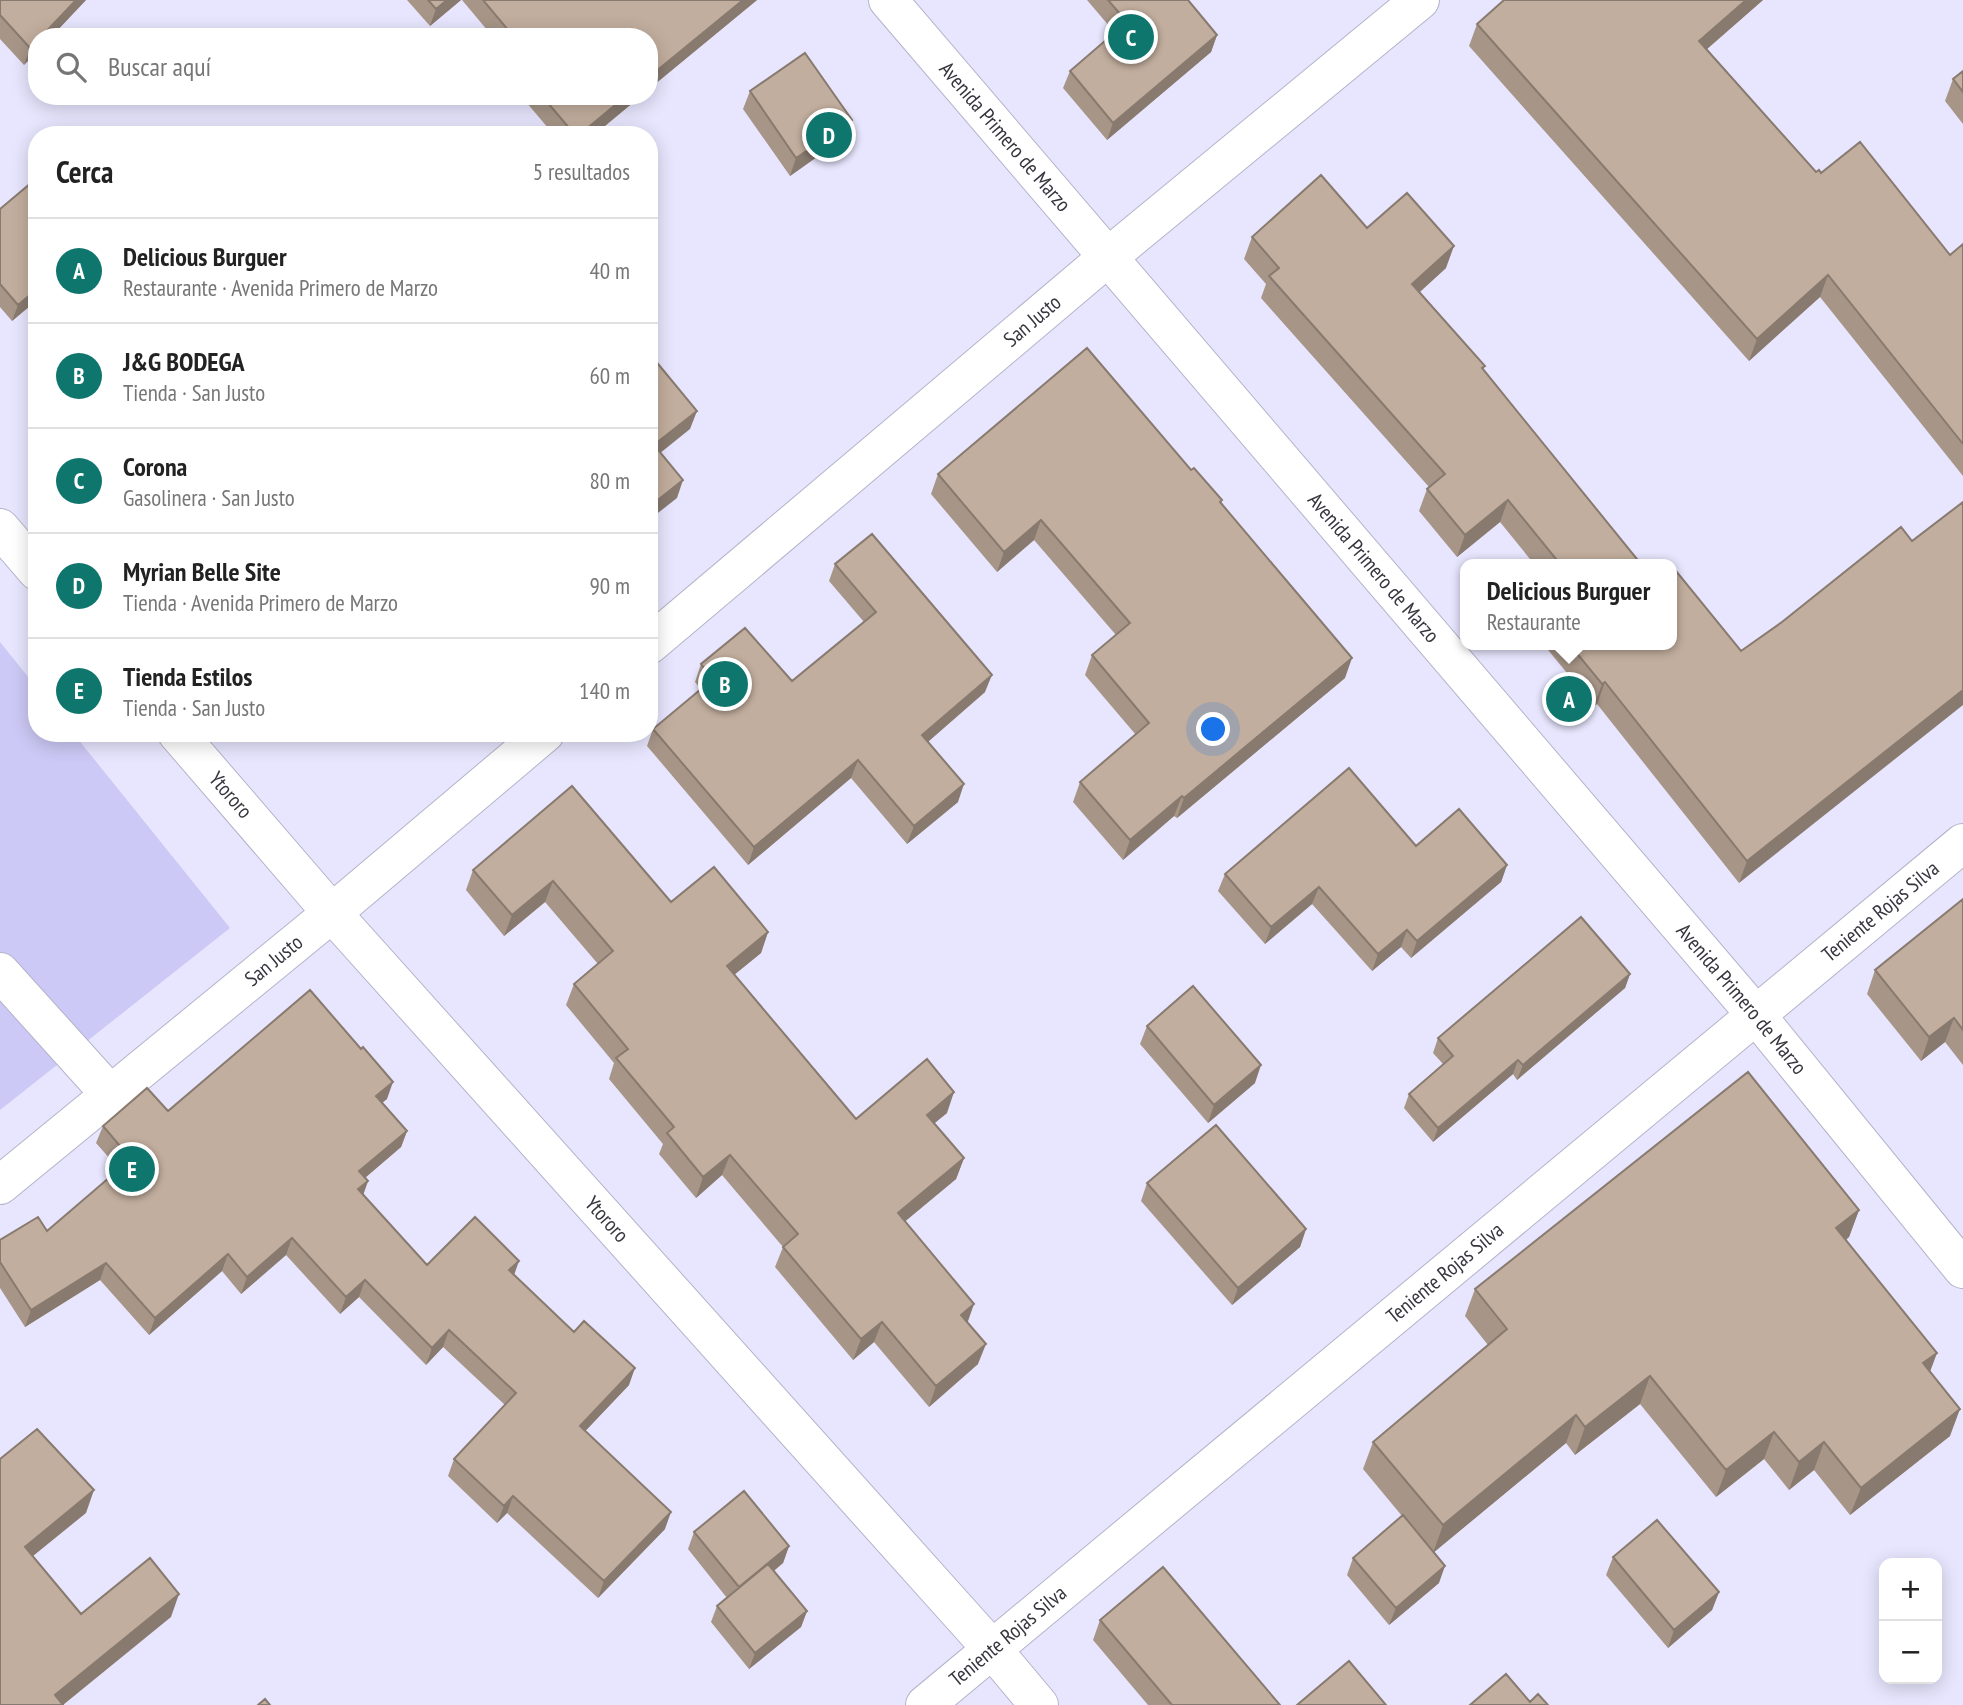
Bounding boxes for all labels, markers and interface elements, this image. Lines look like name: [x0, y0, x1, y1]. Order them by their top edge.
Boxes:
pin: C: [1108, 11, 1154, 63]
search box: [28, 28, 658, 105]
icon: search: [52, 48, 90, 86]
text: Buscar aquí: [108, 50, 211, 83]
street label: Avenida Primero de Marzo: [934, 56, 1077, 217]
pin: D: [806, 109, 852, 161]
text: Cerca: [56, 152, 113, 191]
text: 5 resultados: [533, 157, 630, 186]
text: Delicious Burguer: [123, 240, 287, 273]
text: A: [73, 256, 85, 285]
text: 40 m: [589, 256, 630, 285]
text: Restaurante · Avenida Primero de Marzo: [123, 273, 438, 302]
street label: San Justo: [998, 289, 1066, 353]
text: J&G BODEGA: [123, 345, 245, 378]
text: B: [73, 361, 85, 390]
text: 60 m: [589, 361, 630, 390]
text: Tienda · San Justo: [123, 378, 265, 407]
text: Corona: [123, 450, 187, 483]
text: C: [74, 466, 84, 495]
text: 80 m: [589, 466, 630, 495]
text: Gasolinera · San Justo: [123, 483, 295, 512]
street label: Avenida Primero de Marzo: [1302, 487, 1446, 648]
text: Myrian Belle Site: [123, 555, 281, 588]
popup: [1460, 559, 1677, 650]
text: D: [73, 571, 85, 600]
text: 90 m: [589, 571, 630, 600]
text: Delicious Burguer: [1487, 574, 1650, 607]
text: Tienda · Avenida Primero de Marzo: [123, 588, 398, 617]
text: Restaurante: [1487, 607, 1581, 636]
pin: B: [702, 658, 748, 710]
text: Tienda Estilos: [123, 660, 252, 693]
pin: A: [1546, 673, 1592, 725]
text: E: [74, 676, 84, 705]
text: 140 m: [579, 676, 630, 705]
text: Tienda · San Justo: [123, 693, 265, 722]
your location: [1196, 712, 1230, 746]
street label: Ytororo: [203, 766, 258, 824]
street label: Teniente Rojas Silva: [1816, 855, 1944, 968]
street label: Avenida Primero de Marzo: [1671, 918, 1813, 1080]
street label: San Justo: [239, 929, 308, 992]
pin: E: [109, 1143, 155, 1195]
street label: Ytororo: [579, 1190, 635, 1248]
street label: Teniente Rojas Silva: [1381, 1216, 1509, 1329]
map controls: [1879, 1558, 1942, 1684]
button: +: [1879, 1558, 1942, 1621]
street label: Teniente Rojas Silva: [944, 1579, 1072, 1692]
button: −: [1879, 1621, 1942, 1684]

